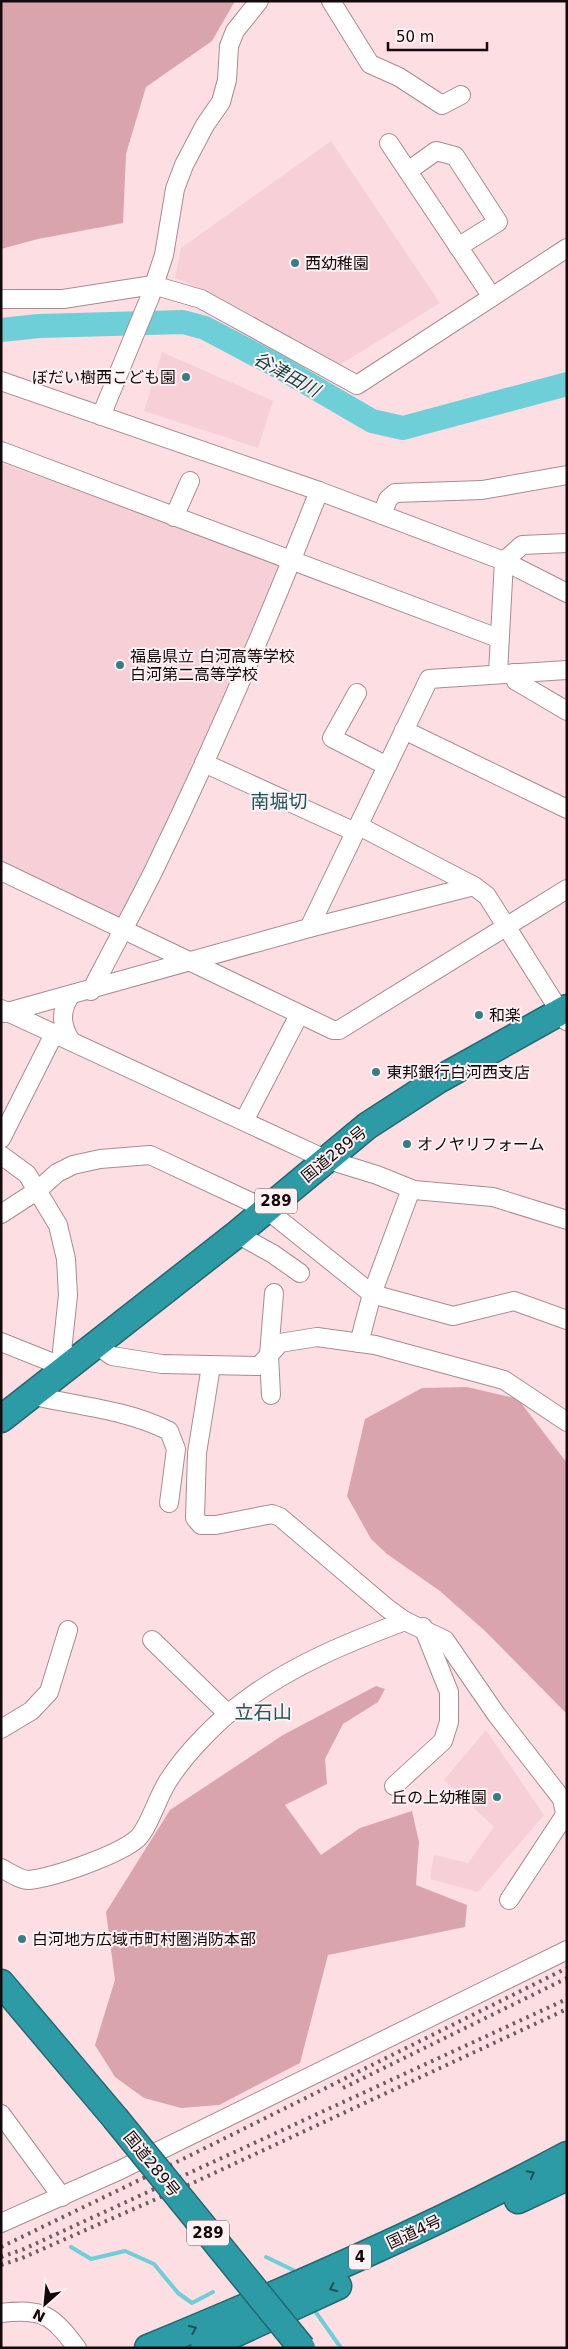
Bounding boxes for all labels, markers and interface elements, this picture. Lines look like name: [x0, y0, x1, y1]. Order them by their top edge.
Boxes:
scale bar: [388, 20, 487, 52]
text: 50 m: [396, 28, 434, 46]
place label: 西幼稚園: [305, 254, 369, 273]
marker: 西幼稚園: [289, 257, 301, 269]
water label: 谷津田川: [250, 347, 325, 402]
place label: ぼだい樹西こども園: [32, 368, 176, 387]
marker: ぼだい樹西こども園: [180, 371, 192, 383]
place label: 福島県立 白河高等学校 白河第二高等学校: [130, 647, 295, 684]
marker: 福島県立 白河高等学校 白河第二高等学校: [114, 659, 126, 671]
district label: 南堀切: [250, 790, 308, 812]
place label: 和楽: [489, 1006, 521, 1025]
marker: 和楽: [473, 1009, 485, 1021]
place label: 東邦銀行白河西支店: [386, 1063, 530, 1082]
marker: 東邦銀行白河西支店: [370, 1066, 382, 1078]
street label: 国道289号: [298, 1122, 370, 1186]
place label: オノヤリフォーム: [417, 1135, 545, 1154]
marker: オノヤリフォーム: [401, 1138, 413, 1150]
road number: 289: [255, 1188, 297, 1214]
district label: 立石山: [234, 1701, 292, 1723]
place label: 丘の上幼稚園: [391, 1788, 487, 1807]
marker: 丘の上幼稚園: [491, 1791, 503, 1803]
place label: 白河地方広域市町村圏消防本部: [32, 1930, 256, 1949]
marker: 白河地方広域市町村圏消防本部: [16, 1933, 28, 1945]
street label: 国道289号: [120, 2128, 184, 2200]
one-way arrow: [526, 2170, 535, 2180]
street label: 国道4号: [384, 2211, 444, 2253]
road number: 289: [187, 2220, 229, 2246]
road number: 4: [349, 2244, 371, 2270]
north arrow: [20, 2279, 70, 2329]
one-way arrow: [329, 2282, 338, 2292]
text: N: [30, 2306, 48, 2325]
one-way arrow: [188, 2325, 197, 2335]

